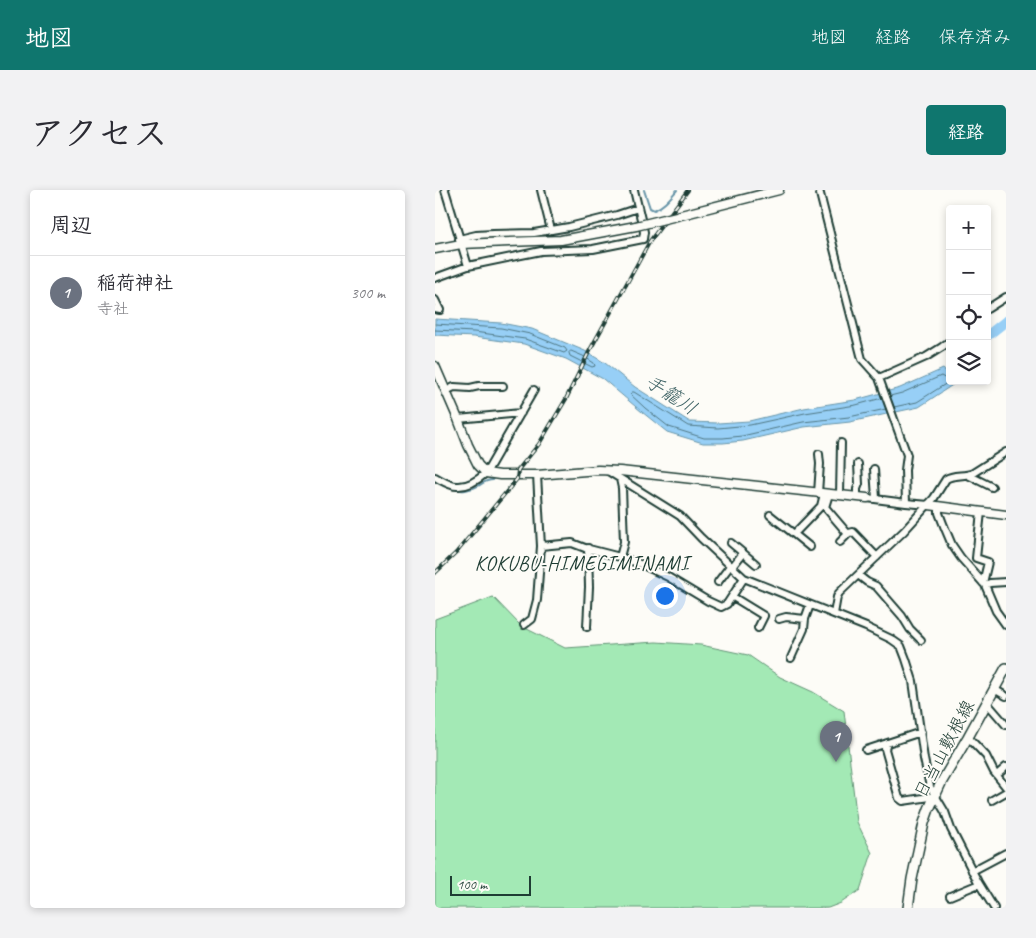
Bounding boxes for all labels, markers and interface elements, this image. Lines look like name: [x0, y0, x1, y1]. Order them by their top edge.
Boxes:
text: 地図: [25, 23, 73, 53]
text: 地図: [811, 26, 847, 48]
text: 経路: [875, 26, 911, 48]
text: 保存済み: [939, 26, 1011, 48]
button: 経路: [926, 105, 1006, 155]
text: アクセス: [30, 111, 168, 156]
map controls: [946, 205, 991, 385]
button: +: [946, 205, 991, 250]
text: 周辺: [50, 212, 92, 238]
button: −: [946, 250, 991, 295]
text: 稲荷神社: [97, 271, 173, 295]
text: 1: [62, 283, 70, 303]
text: 300 m: [351, 283, 385, 303]
button: locate: [946, 295, 991, 340]
text: 寺社: [97, 299, 129, 319]
button: layers: [946, 340, 991, 385]
water label: 手籠川: [641, 369, 701, 421]
district label: KOKUBU-HIMEGIMINAMI: [475, 551, 693, 576]
your location: [652, 583, 678, 609]
street label: 日当山敷根線: [909, 696, 979, 802]
pin: 1: [820, 721, 852, 762]
scale bar: [450, 873, 531, 896]
text: 100 m: [457, 876, 487, 893]

